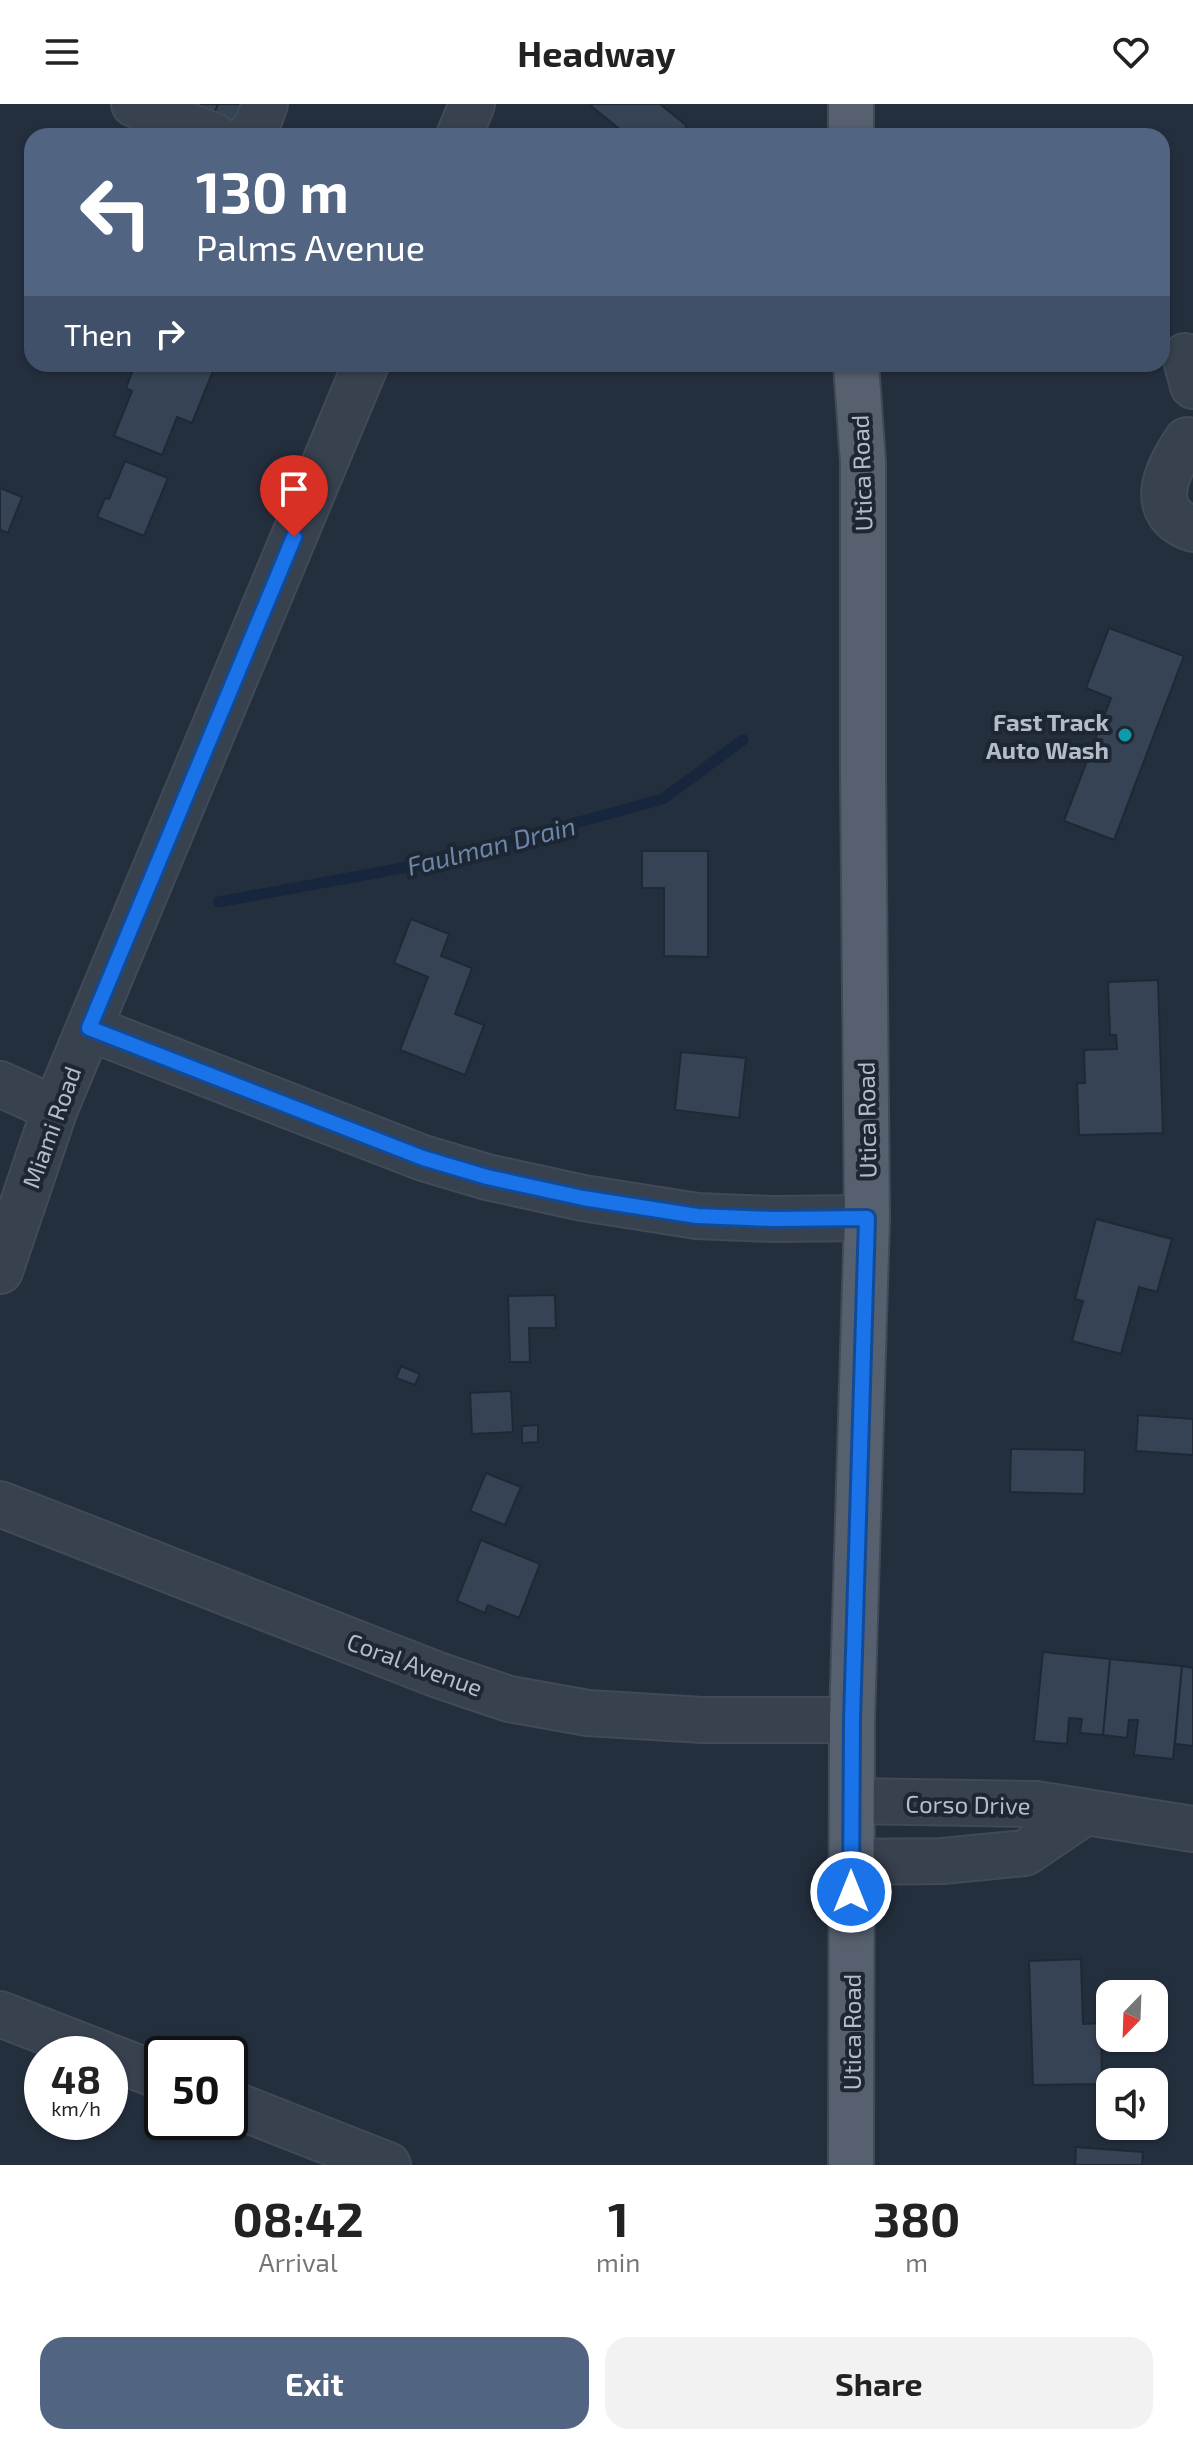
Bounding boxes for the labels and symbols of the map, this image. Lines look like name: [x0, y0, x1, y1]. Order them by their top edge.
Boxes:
street label: Utica Road: [844, 414, 878, 532]
pin: [260, 455, 328, 537]
place label: Fast Track Auto Wash: [986, 707, 1110, 764]
marker: Fast Track Auto Wash: [1116, 726, 1134, 744]
water label: Faulman Drain: [403, 809, 579, 881]
street label: Utica Road: [850, 1061, 882, 1179]
street label: Miami Road: [16, 1062, 86, 1192]
street label: Coral Avenue: [343, 1626, 487, 1702]
street label: Corso Drive: [905, 1788, 1031, 1820]
position arrow: [809, 1850, 893, 1934]
street label: Utica Road: [837, 1974, 866, 2090]
north arrow: [1096, 1980, 1168, 2052]
speed limit sign: 50: [144, 2036, 248, 2140]

